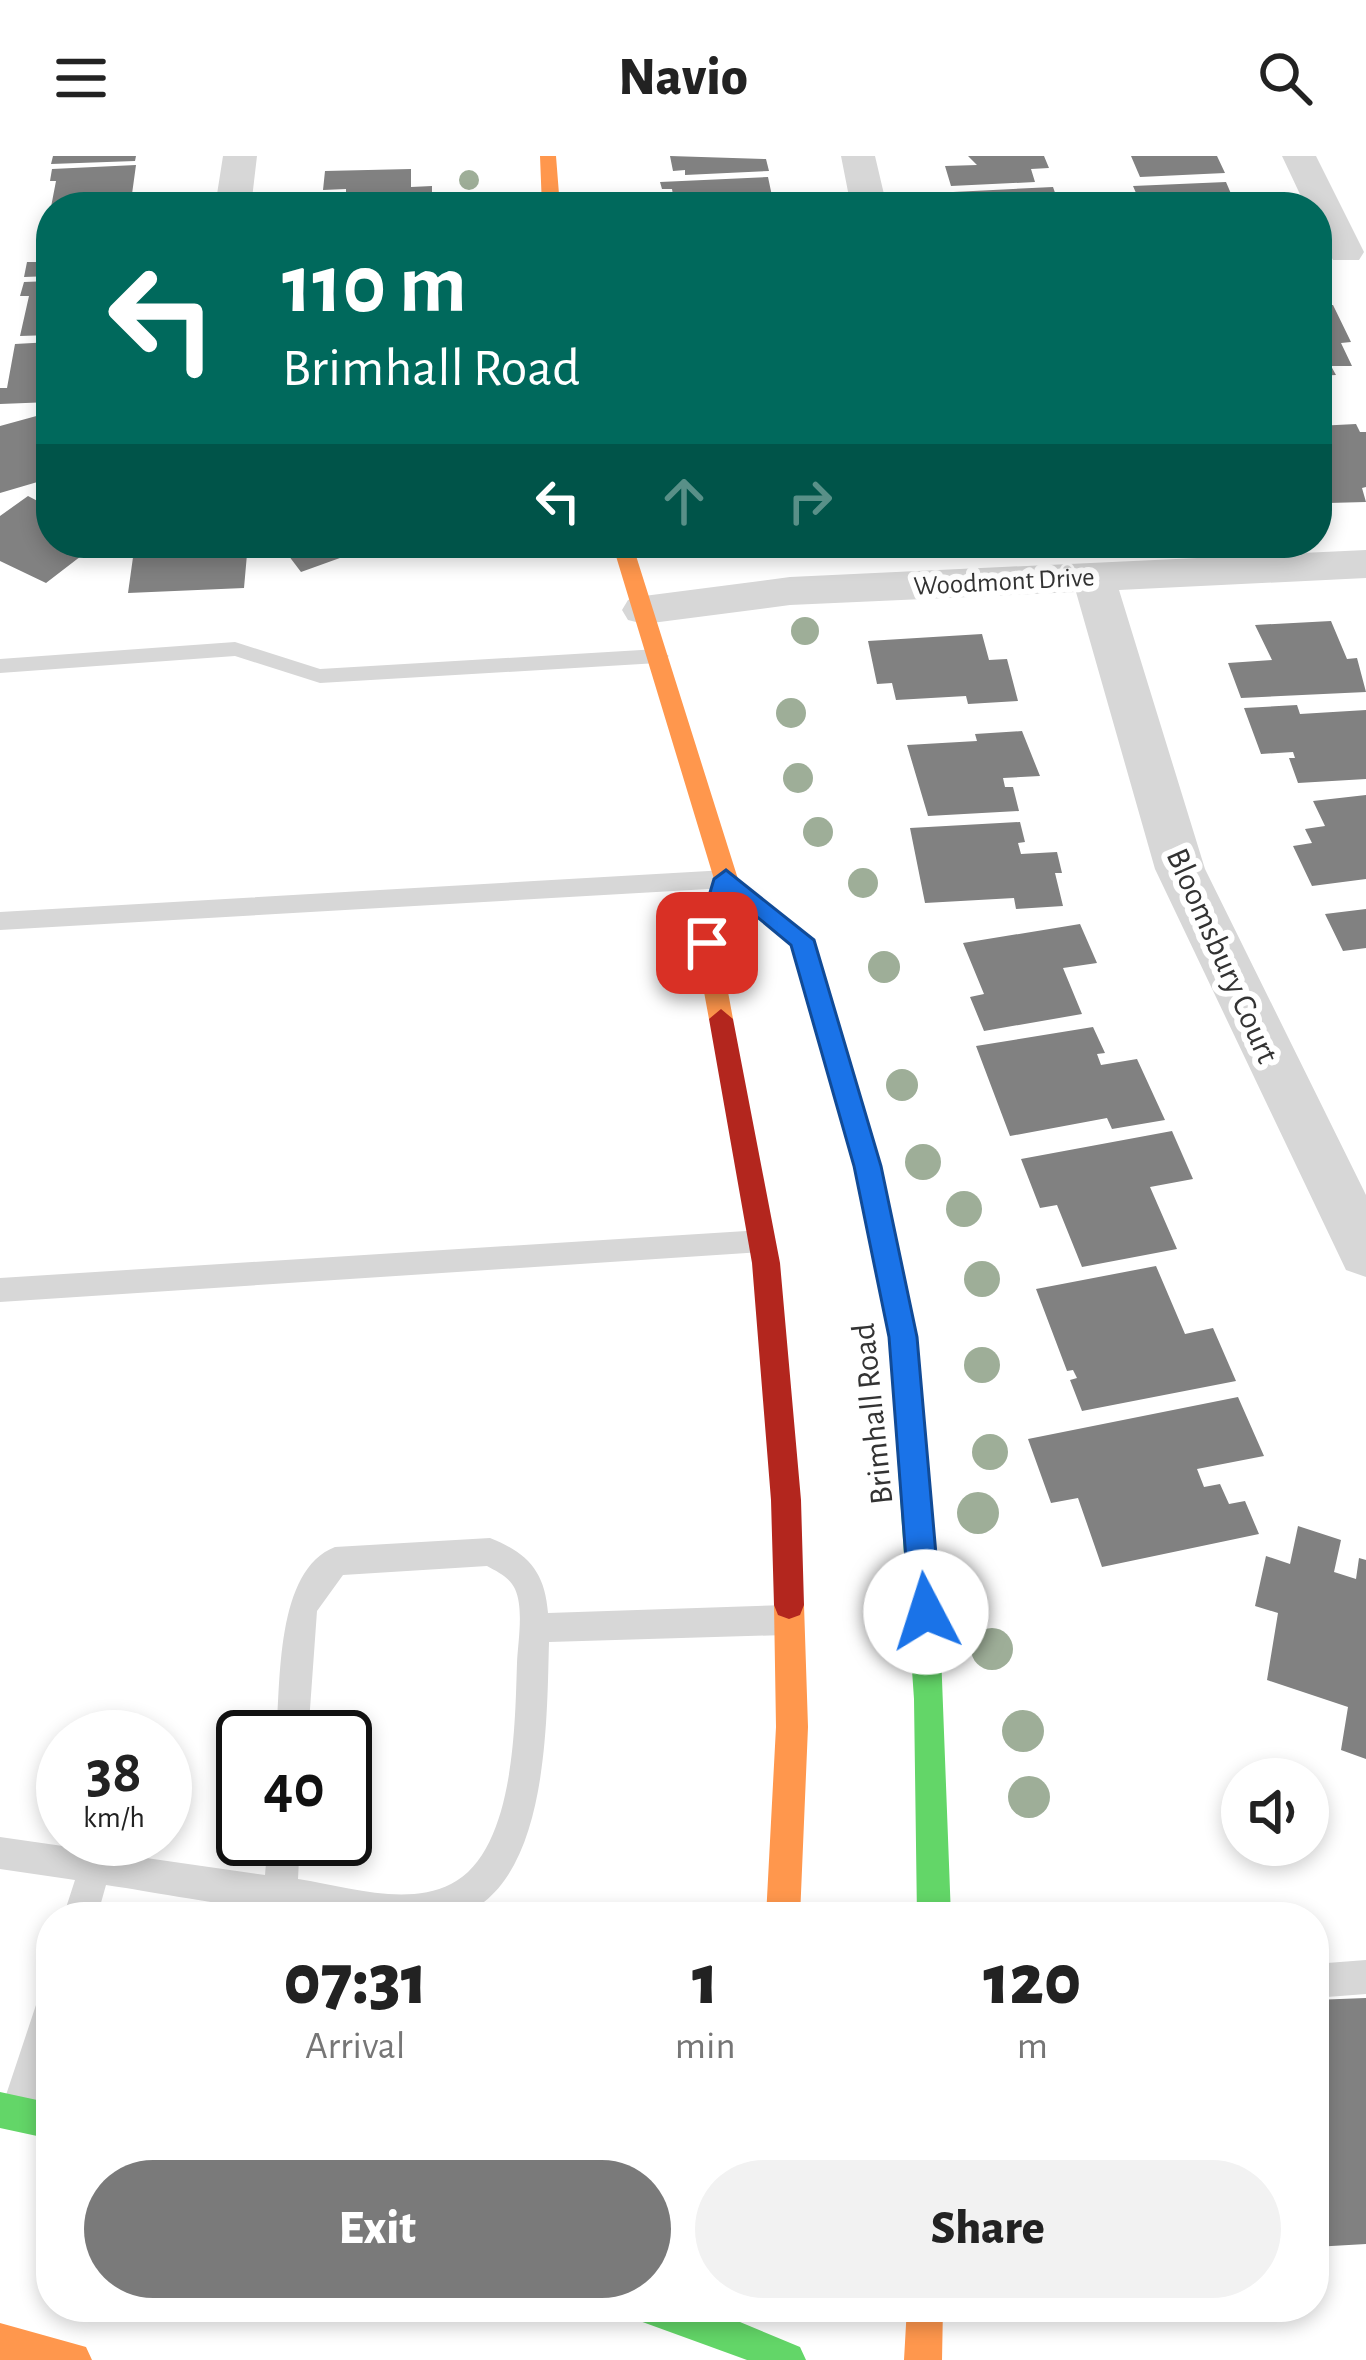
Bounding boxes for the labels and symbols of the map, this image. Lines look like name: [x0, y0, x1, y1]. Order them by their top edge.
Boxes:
street label: Woodmont Drive: [913, 563, 1095, 600]
street label: Bloomsbury Court: [1160, 844, 1284, 1069]
pin: [656, 892, 758, 994]
street label: Brimhall Road: [848, 1321, 899, 1506]
position arrow: [863, 1549, 989, 1675]
speed limit sign: 40: [216, 1710, 372, 1866]

